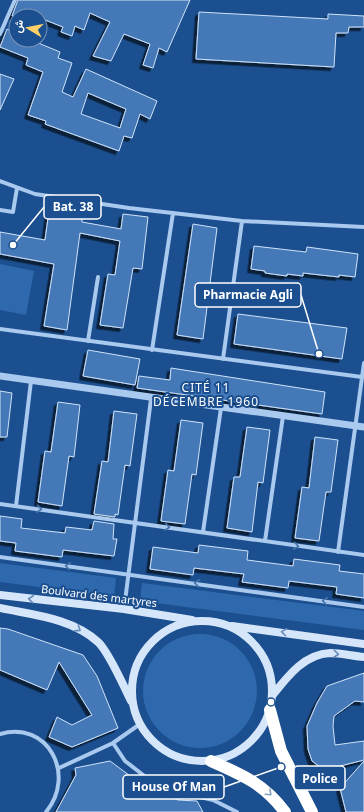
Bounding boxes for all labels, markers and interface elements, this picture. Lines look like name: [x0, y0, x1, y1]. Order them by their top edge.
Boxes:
north arrow: [8, 8, 48, 48]
text: ش: [9, 18, 26, 34]
callout: Bat. 38: [44, 195, 101, 219]
text: Bat. 38: [53, 198, 93, 215]
callout: Pharmacie Agli: [195, 283, 301, 307]
text: Pharmacie Agli: [203, 286, 293, 303]
district label: CITÉ 11 DÉCEMBRE 1960: [153, 379, 259, 410]
one-way arrow: [36, 504, 42, 513]
one-way arrow: [164, 522, 170, 531]
one-way arrow: [293, 541, 299, 550]
one-way arrow: [65, 562, 71, 571]
one-way arrow: [194, 579, 200, 588]
street label: Boulvard des martyres: [40, 581, 158, 610]
one-way arrow: [28, 594, 34, 603]
one-way arrow: [322, 597, 328, 606]
one-way arrow: [74, 624, 81, 632]
one-way arrow: [281, 628, 287, 637]
one-way arrow: [333, 650, 339, 659]
callout: Police: [294, 766, 345, 790]
text: Police: [302, 770, 338, 787]
callout: House Of Man: [123, 775, 224, 799]
text: House Of Man: [132, 778, 216, 795]
one-way arrow: [264, 788, 272, 796]

